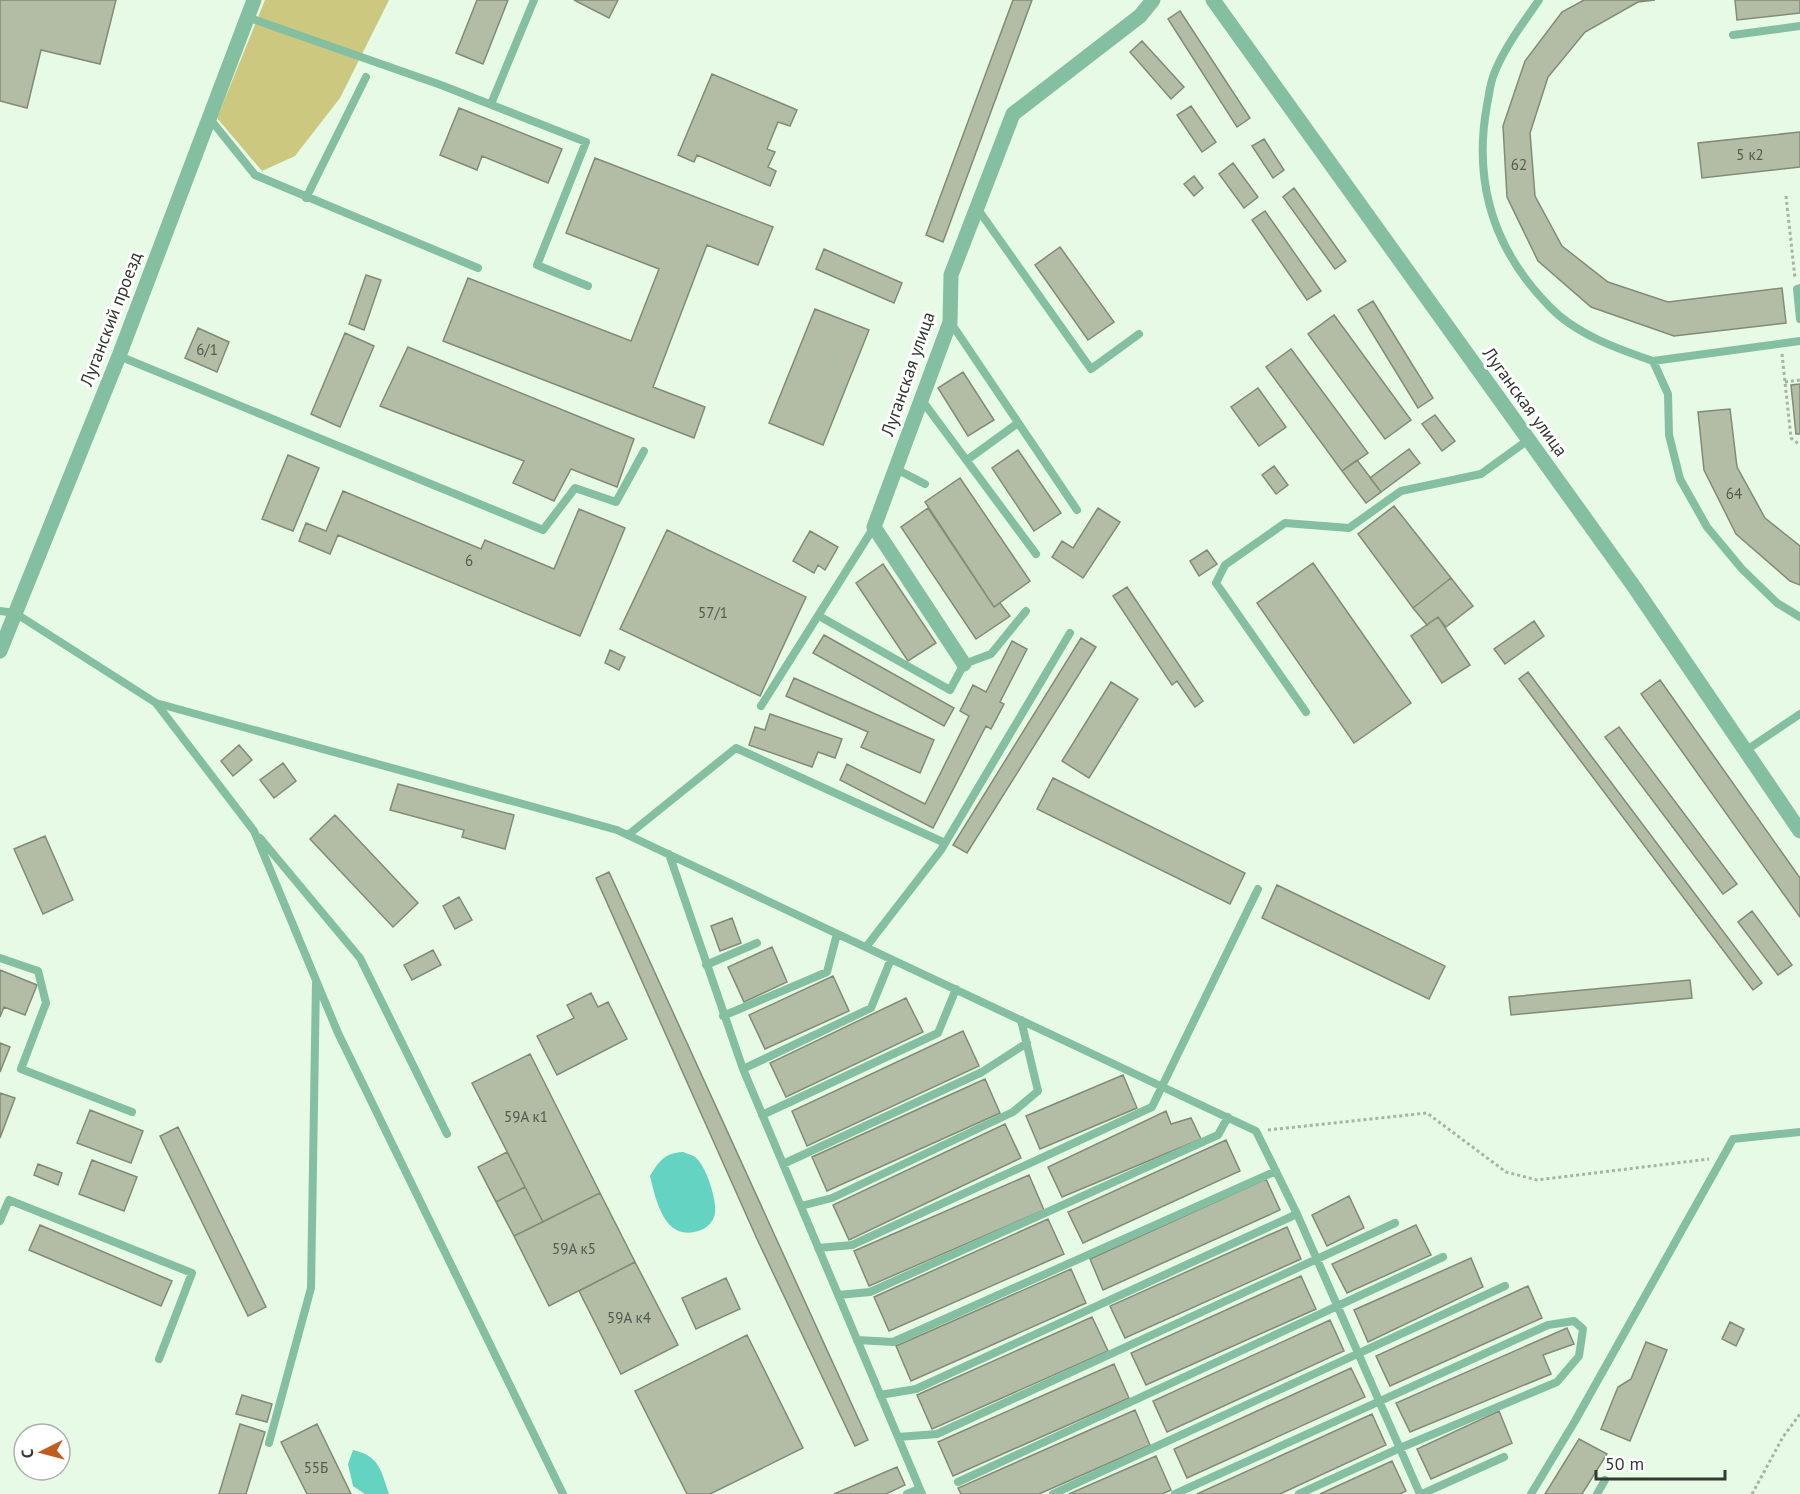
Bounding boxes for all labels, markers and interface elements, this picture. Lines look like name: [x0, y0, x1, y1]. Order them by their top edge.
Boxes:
house number: 5 к2: [1736, 145, 1764, 164]
house number: 62: [1511, 155, 1527, 174]
street label: Луганский проезд: [74, 248, 147, 390]
street label: Луганская улица: [875, 309, 940, 440]
house number: 6/1: [196, 340, 218, 359]
street label: Луганская улица: [1477, 342, 1573, 461]
house number: 64: [1726, 484, 1742, 503]
house number: 6: [465, 551, 473, 570]
house number: 57/1: [698, 603, 728, 622]
house number: 59А к1: [504, 1107, 548, 1126]
house number: 59А к5: [552, 1239, 596, 1258]
house number: 59А к4: [607, 1308, 651, 1327]
north arrow: [12, 1422, 72, 1482]
scale bar: [1596, 1443, 1725, 1481]
text: С: [17, 1448, 37, 1459]
text: 50 m: [1605, 1452, 1644, 1475]
house number: 55Б: [304, 1458, 328, 1477]

